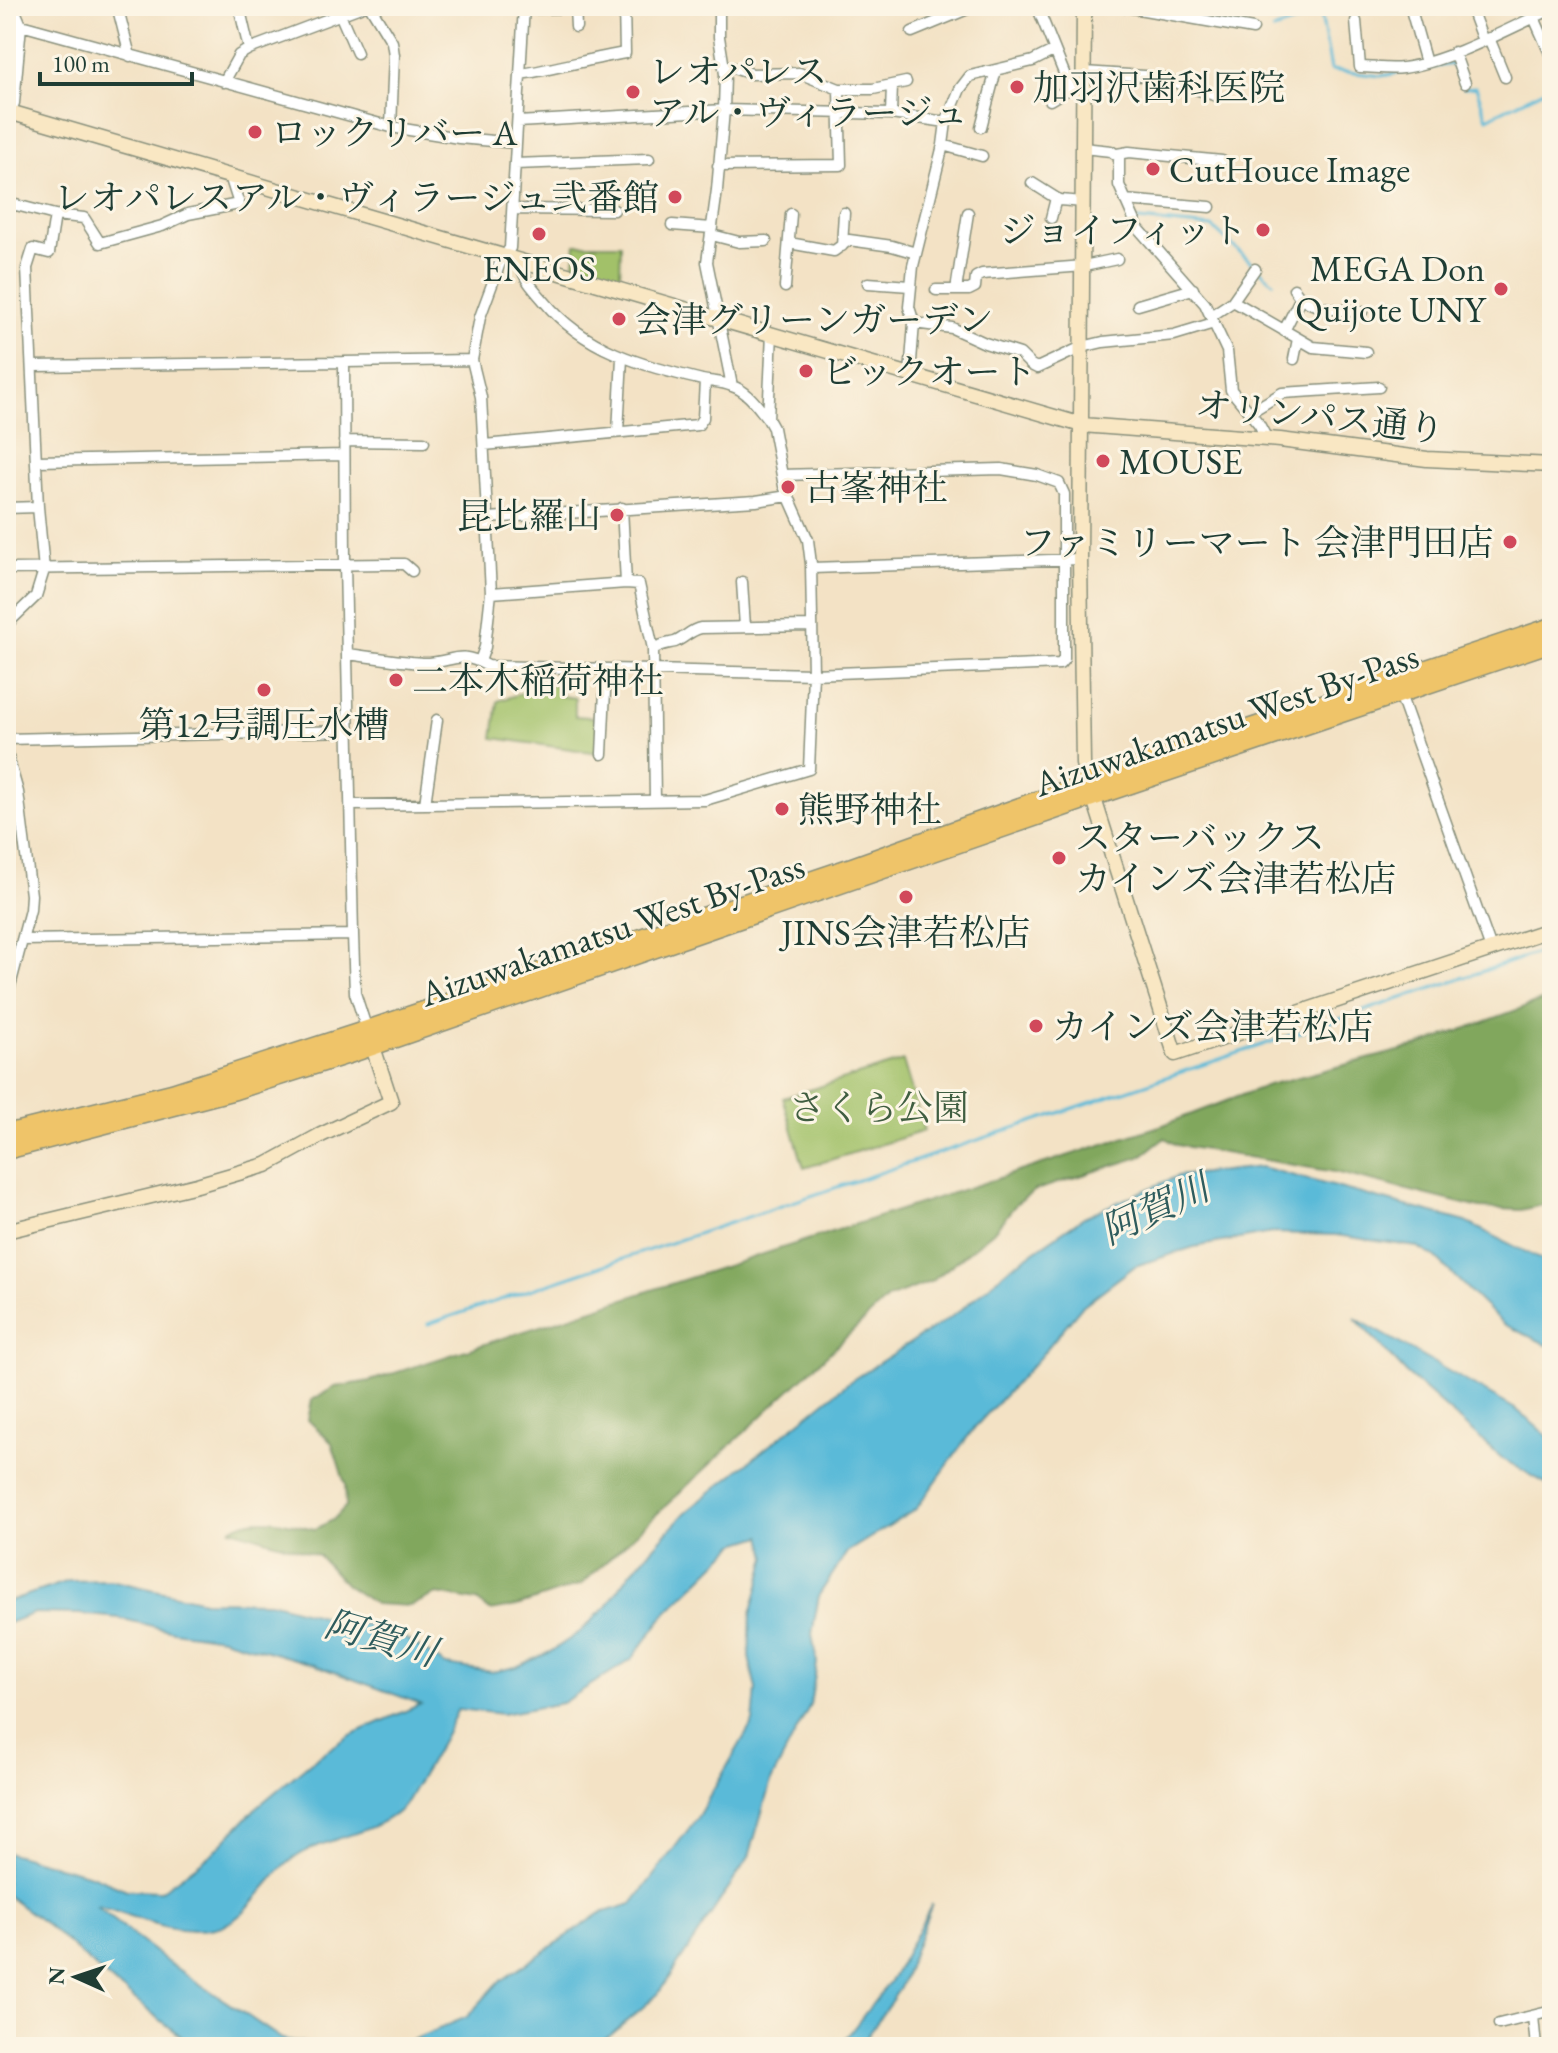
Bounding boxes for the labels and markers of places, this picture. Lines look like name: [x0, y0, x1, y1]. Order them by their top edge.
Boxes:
place label: レオパレス アル・ヴィラージュ: [649, 48, 968, 136]
place label: 加羽沢歯科医院: [1033, 64, 1285, 111]
marker: 加羽沢歯科医院: [1008, 78, 1026, 96]
marker: レオパレス アル・ヴィラージュ: [624, 83, 642, 101]
place label: ロックリバー A: [271, 109, 518, 156]
marker: ロックリバー A: [246, 123, 264, 141]
place label: CutHouce Image: [1169, 146, 1410, 193]
marker: CutHouce Image: [1144, 160, 1162, 178]
place label: レオパレスアル・ヴィラージュ弐番館: [54, 174, 659, 221]
marker: レオパレスアル・ヴィラージュ弐番館: [666, 188, 684, 206]
place label: ジョイフィット: [1000, 207, 1247, 254]
marker: ジョイフィット: [1254, 221, 1272, 239]
marker: ENEOS: [530, 225, 548, 243]
place label: ENEOS: [482, 245, 596, 292]
place label: MEGA Don Quijote UNY: [1295, 245, 1487, 333]
marker: MEGA Don Quijote UNY: [1492, 280, 1510, 298]
place label: 会津グリーンガーデン: [635, 296, 994, 343]
marker: 会津グリーンガーデン: [610, 310, 628, 328]
place label: ビックオート: [822, 348, 1037, 395]
marker: ビックオート: [797, 362, 815, 380]
place label: MOUSE: [1119, 438, 1243, 485]
marker: MOUSE: [1094, 452, 1112, 470]
place label: 古峯神社: [804, 464, 948, 511]
marker: 古峯神社: [779, 478, 797, 496]
place label: 昆比羅山: [457, 492, 601, 539]
marker: 昆比羅山: [608, 506, 626, 524]
place label: ファミリーマート 会津門田店: [1020, 519, 1494, 566]
marker: ファミリーマート 会津門田店: [1501, 533, 1519, 551]
place label: 二本木稲荷神社: [412, 657, 664, 704]
marker: 二本木稲荷神社: [387, 671, 405, 689]
marker: 第12号調圧水槽: [255, 681, 273, 699]
place label: 第12号調圧水槽: [139, 701, 389, 748]
place label: 熊野神社: [798, 786, 942, 833]
marker: 熊野神社: [773, 800, 791, 818]
place label: スターバックス カインズ会津若松店: [1075, 814, 1397, 902]
marker: スターバックス カインズ会津若松店: [1050, 849, 1068, 867]
marker: JINS会津若松店: [897, 888, 915, 906]
place label: JINS会津若松店: [778, 909, 1031, 956]
place label: カインズ会津若松店: [1052, 1003, 1374, 1050]
marker: カインズ会津若松店: [1027, 1017, 1045, 1035]

